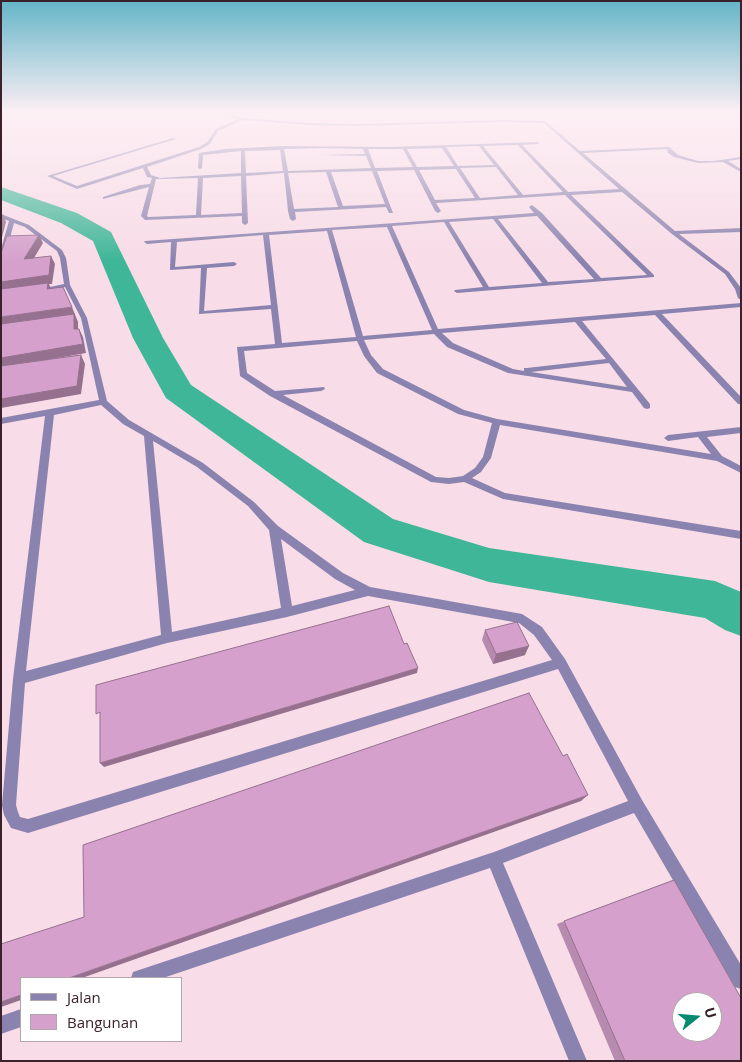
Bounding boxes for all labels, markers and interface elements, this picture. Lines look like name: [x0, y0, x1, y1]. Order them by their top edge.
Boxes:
legend: [20, 977, 182, 1042]
text: Jalan: [67, 987, 101, 1007]
north arrow: [672, 992, 722, 1042]
text: U: [700, 1005, 722, 1021]
text: Bangunan: [67, 1012, 138, 1032]

